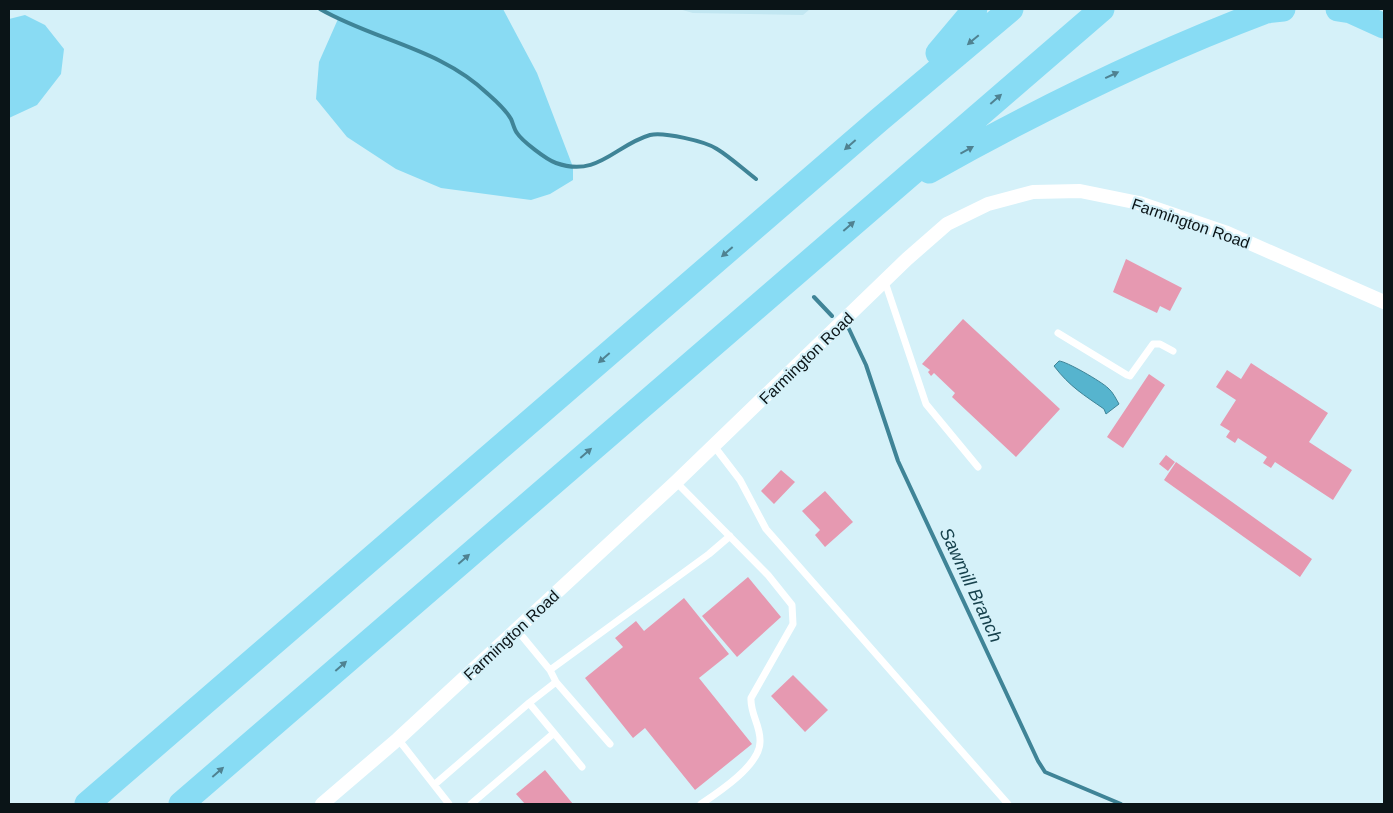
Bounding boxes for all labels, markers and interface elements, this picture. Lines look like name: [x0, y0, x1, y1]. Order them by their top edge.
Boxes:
one-way arrow: [967, 35, 980, 46]
one-way arrow: [1105, 71, 1119, 79]
one-way arrow: [989, 94, 1002, 105]
one-way arrow: [843, 140, 856, 151]
one-way arrow: [961, 145, 974, 154]
street label: Farmington Road: [1130, 195, 1252, 252]
one-way arrow: [842, 220, 855, 231]
one-way arrow: [720, 246, 733, 257]
street label: Farmington Road: [756, 309, 857, 407]
one-way arrow: [598, 352, 610, 364]
one-way arrow: [580, 447, 592, 459]
water label: Sawmill Branch: [936, 525, 1006, 645]
one-way arrow: [457, 554, 470, 565]
street label: Farmington Road: [460, 587, 562, 684]
one-way arrow: [334, 660, 346, 672]
one-way arrow: [211, 767, 224, 778]

